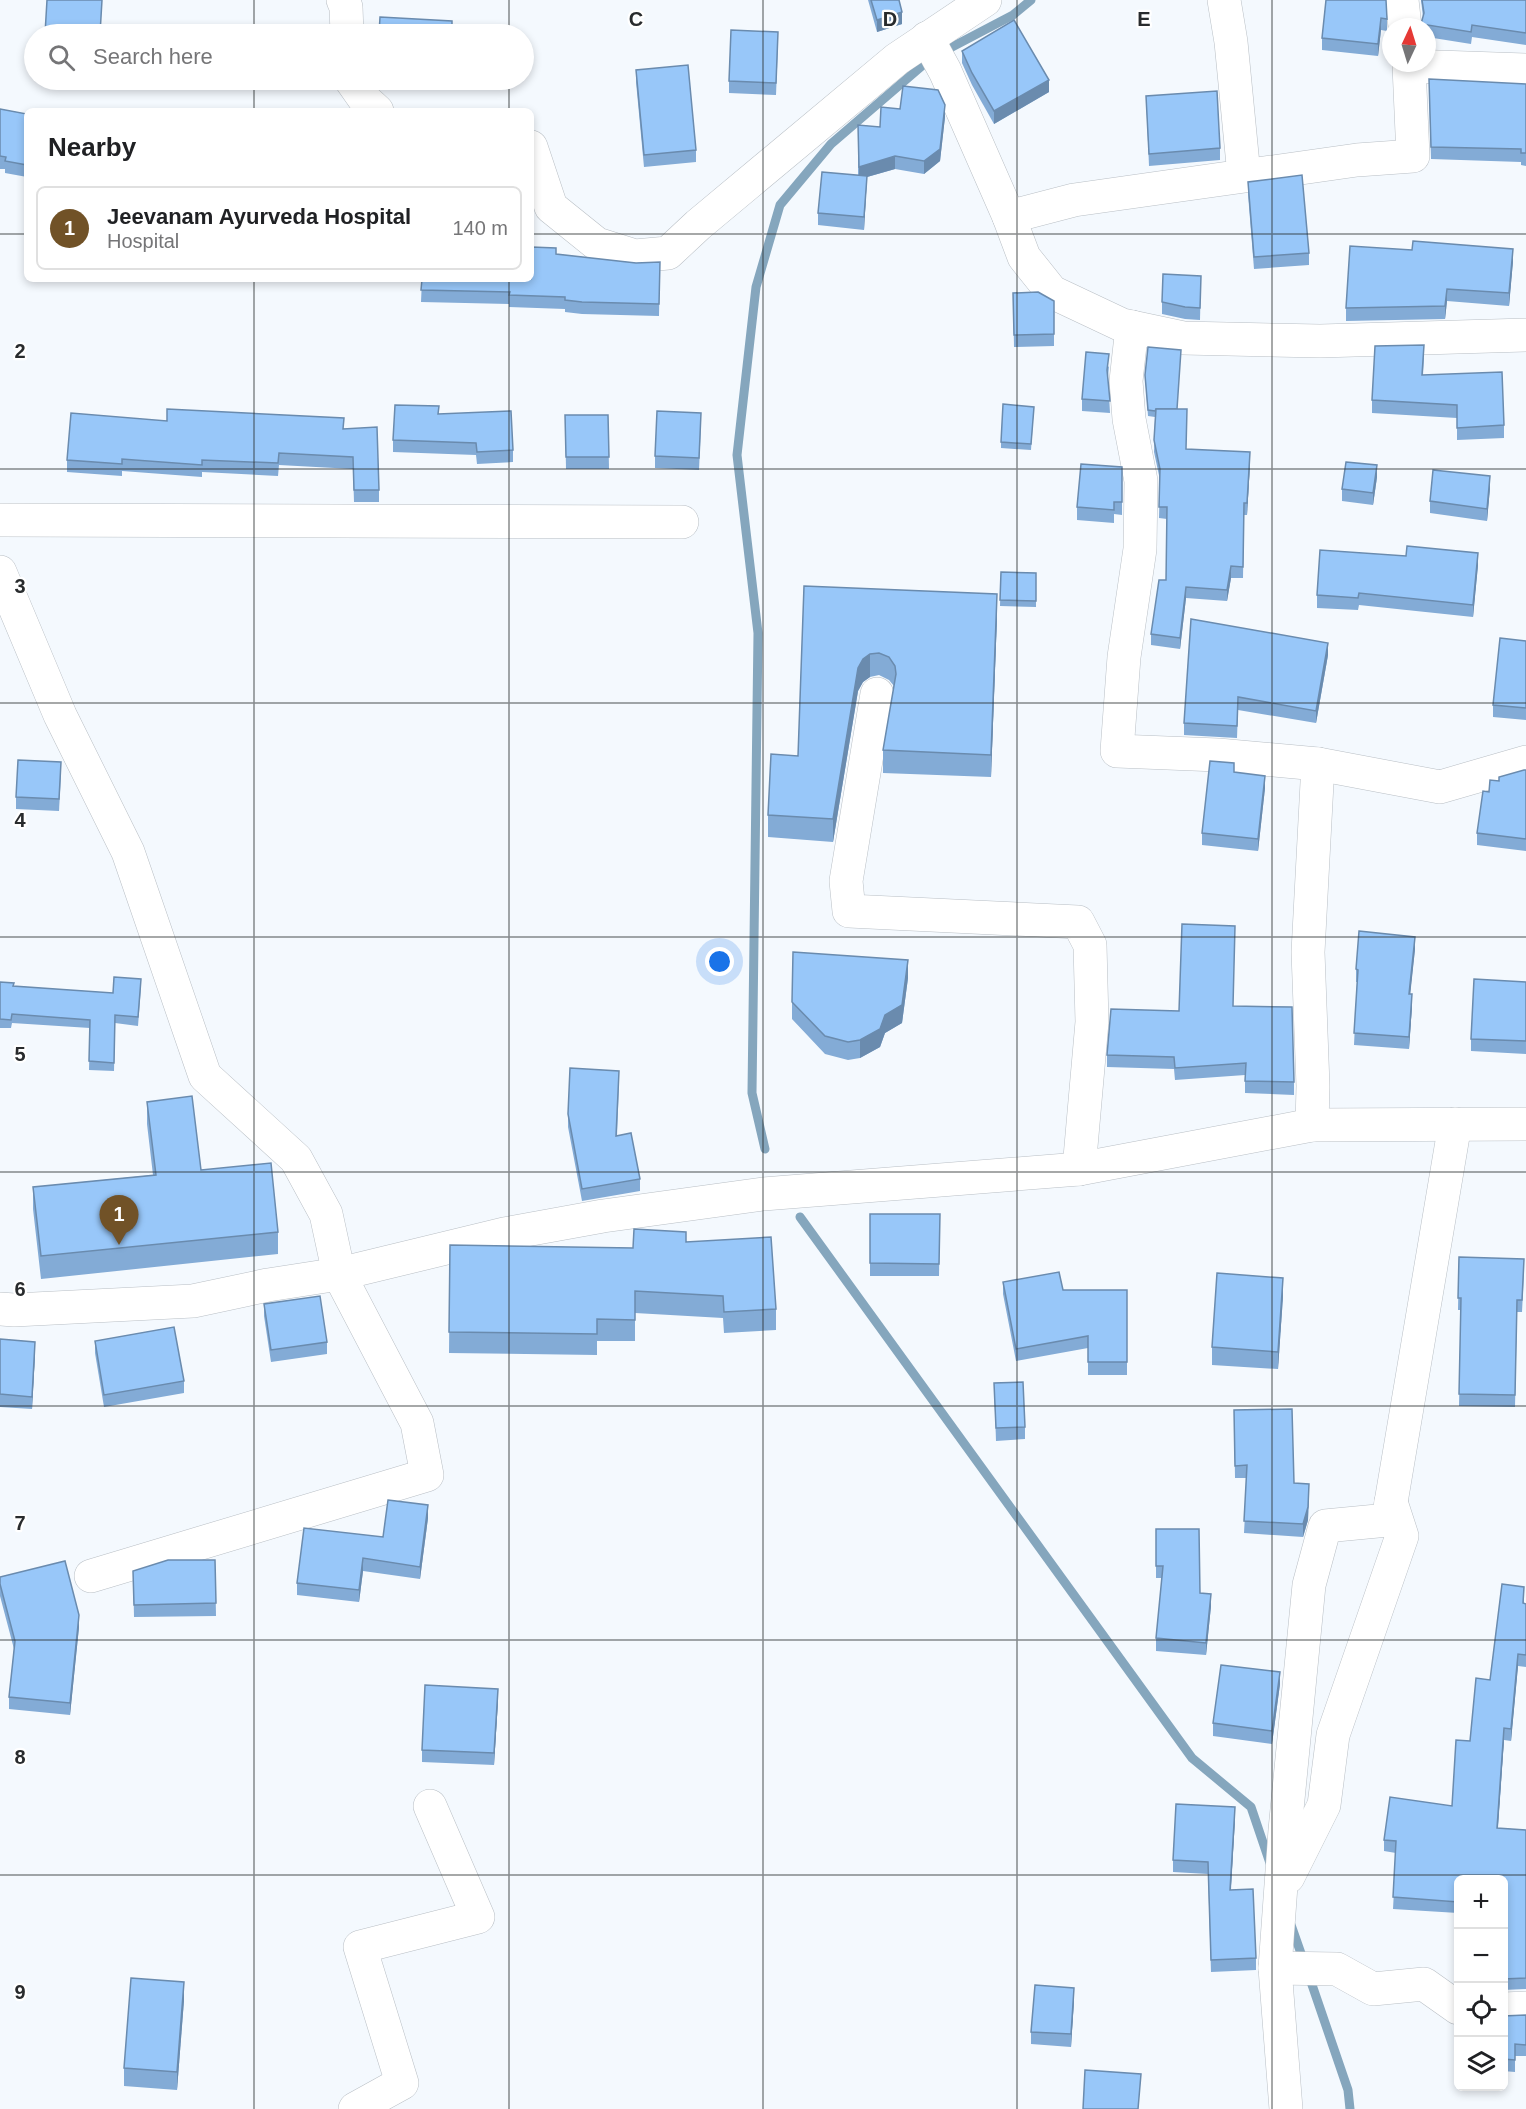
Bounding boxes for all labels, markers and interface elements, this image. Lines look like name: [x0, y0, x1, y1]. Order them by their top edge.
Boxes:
text: C: [629, 8, 643, 30]
text: D: [883, 8, 897, 30]
text: E: [1137, 8, 1151, 30]
north arrow: [1382, 18, 1436, 72]
search box: [24, 24, 534, 90]
icon: search: [45, 41, 78, 74]
text: Search here: [93, 44, 213, 69]
text: Nearby: [48, 132, 136, 162]
text: Jeevanam Ayurveda Hospital: [107, 204, 411, 229]
text: 1: [64, 217, 75, 239]
text: 140 m: [452, 217, 508, 239]
text: Hospital: [107, 230, 179, 252]
text: 2: [14, 340, 26, 362]
text: 3: [14, 575, 26, 597]
text: 4: [14, 809, 26, 831]
your location: [705, 947, 734, 976]
text: 5: [14, 1043, 26, 1065]
pin: 1: [100, 1196, 138, 1245]
text: 6: [14, 1278, 26, 1300]
text: 7: [14, 1512, 26, 1534]
text: 8: [14, 1746, 26, 1768]
map controls: [1454, 1875, 1508, 2091]
button: +: [1454, 1875, 1508, 1929]
button: −: [1454, 1929, 1508, 1983]
text: 9: [14, 1981, 26, 2003]
button: locate: [1454, 1983, 1508, 2037]
button: layers: [1454, 2037, 1508, 2091]

